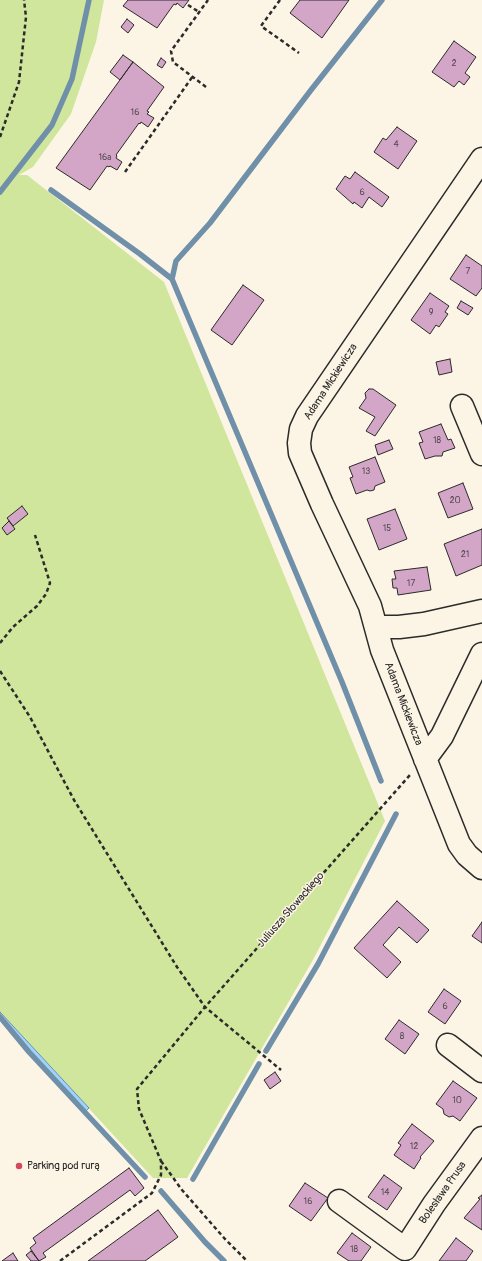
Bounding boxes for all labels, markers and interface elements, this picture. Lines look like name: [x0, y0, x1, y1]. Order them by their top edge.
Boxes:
house number: 2: [451, 59, 457, 69]
house number: 16: [131, 108, 139, 118]
house number: 4: [393, 140, 399, 150]
house number: 16a: [99, 153, 111, 163]
house number: 6: [359, 188, 365, 198]
house number: 7: [466, 267, 470, 277]
house number: 9: [429, 308, 433, 318]
street label: Adama Mickiewicza: [301, 341, 361, 423]
house number: 18: [433, 436, 441, 446]
house number: 13: [362, 467, 370, 477]
house number: 20: [449, 496, 461, 506]
house number: 15: [383, 524, 391, 534]
house number: 21: [461, 550, 469, 560]
house number: 17: [407, 579, 415, 589]
street label: Adama Mickiewicza: [381, 660, 425, 748]
street label: Juliusza Słowackiego: [255, 870, 327, 950]
house number: 6: [442, 1002, 448, 1012]
house number: 8: [400, 1032, 404, 1042]
house number: 10: [452, 1096, 462, 1106]
house number: 12: [410, 1142, 418, 1152]
place label: Parking pod rurą: [27, 1159, 100, 1173]
street label: Bolesława Prusa: [417, 1159, 469, 1227]
marker: Parking pod rurą: [14, 1161, 24, 1171]
house number: 14: [381, 1188, 389, 1198]
house number: 16: [304, 1197, 312, 1207]
house number: 18: [350, 1245, 358, 1255]

